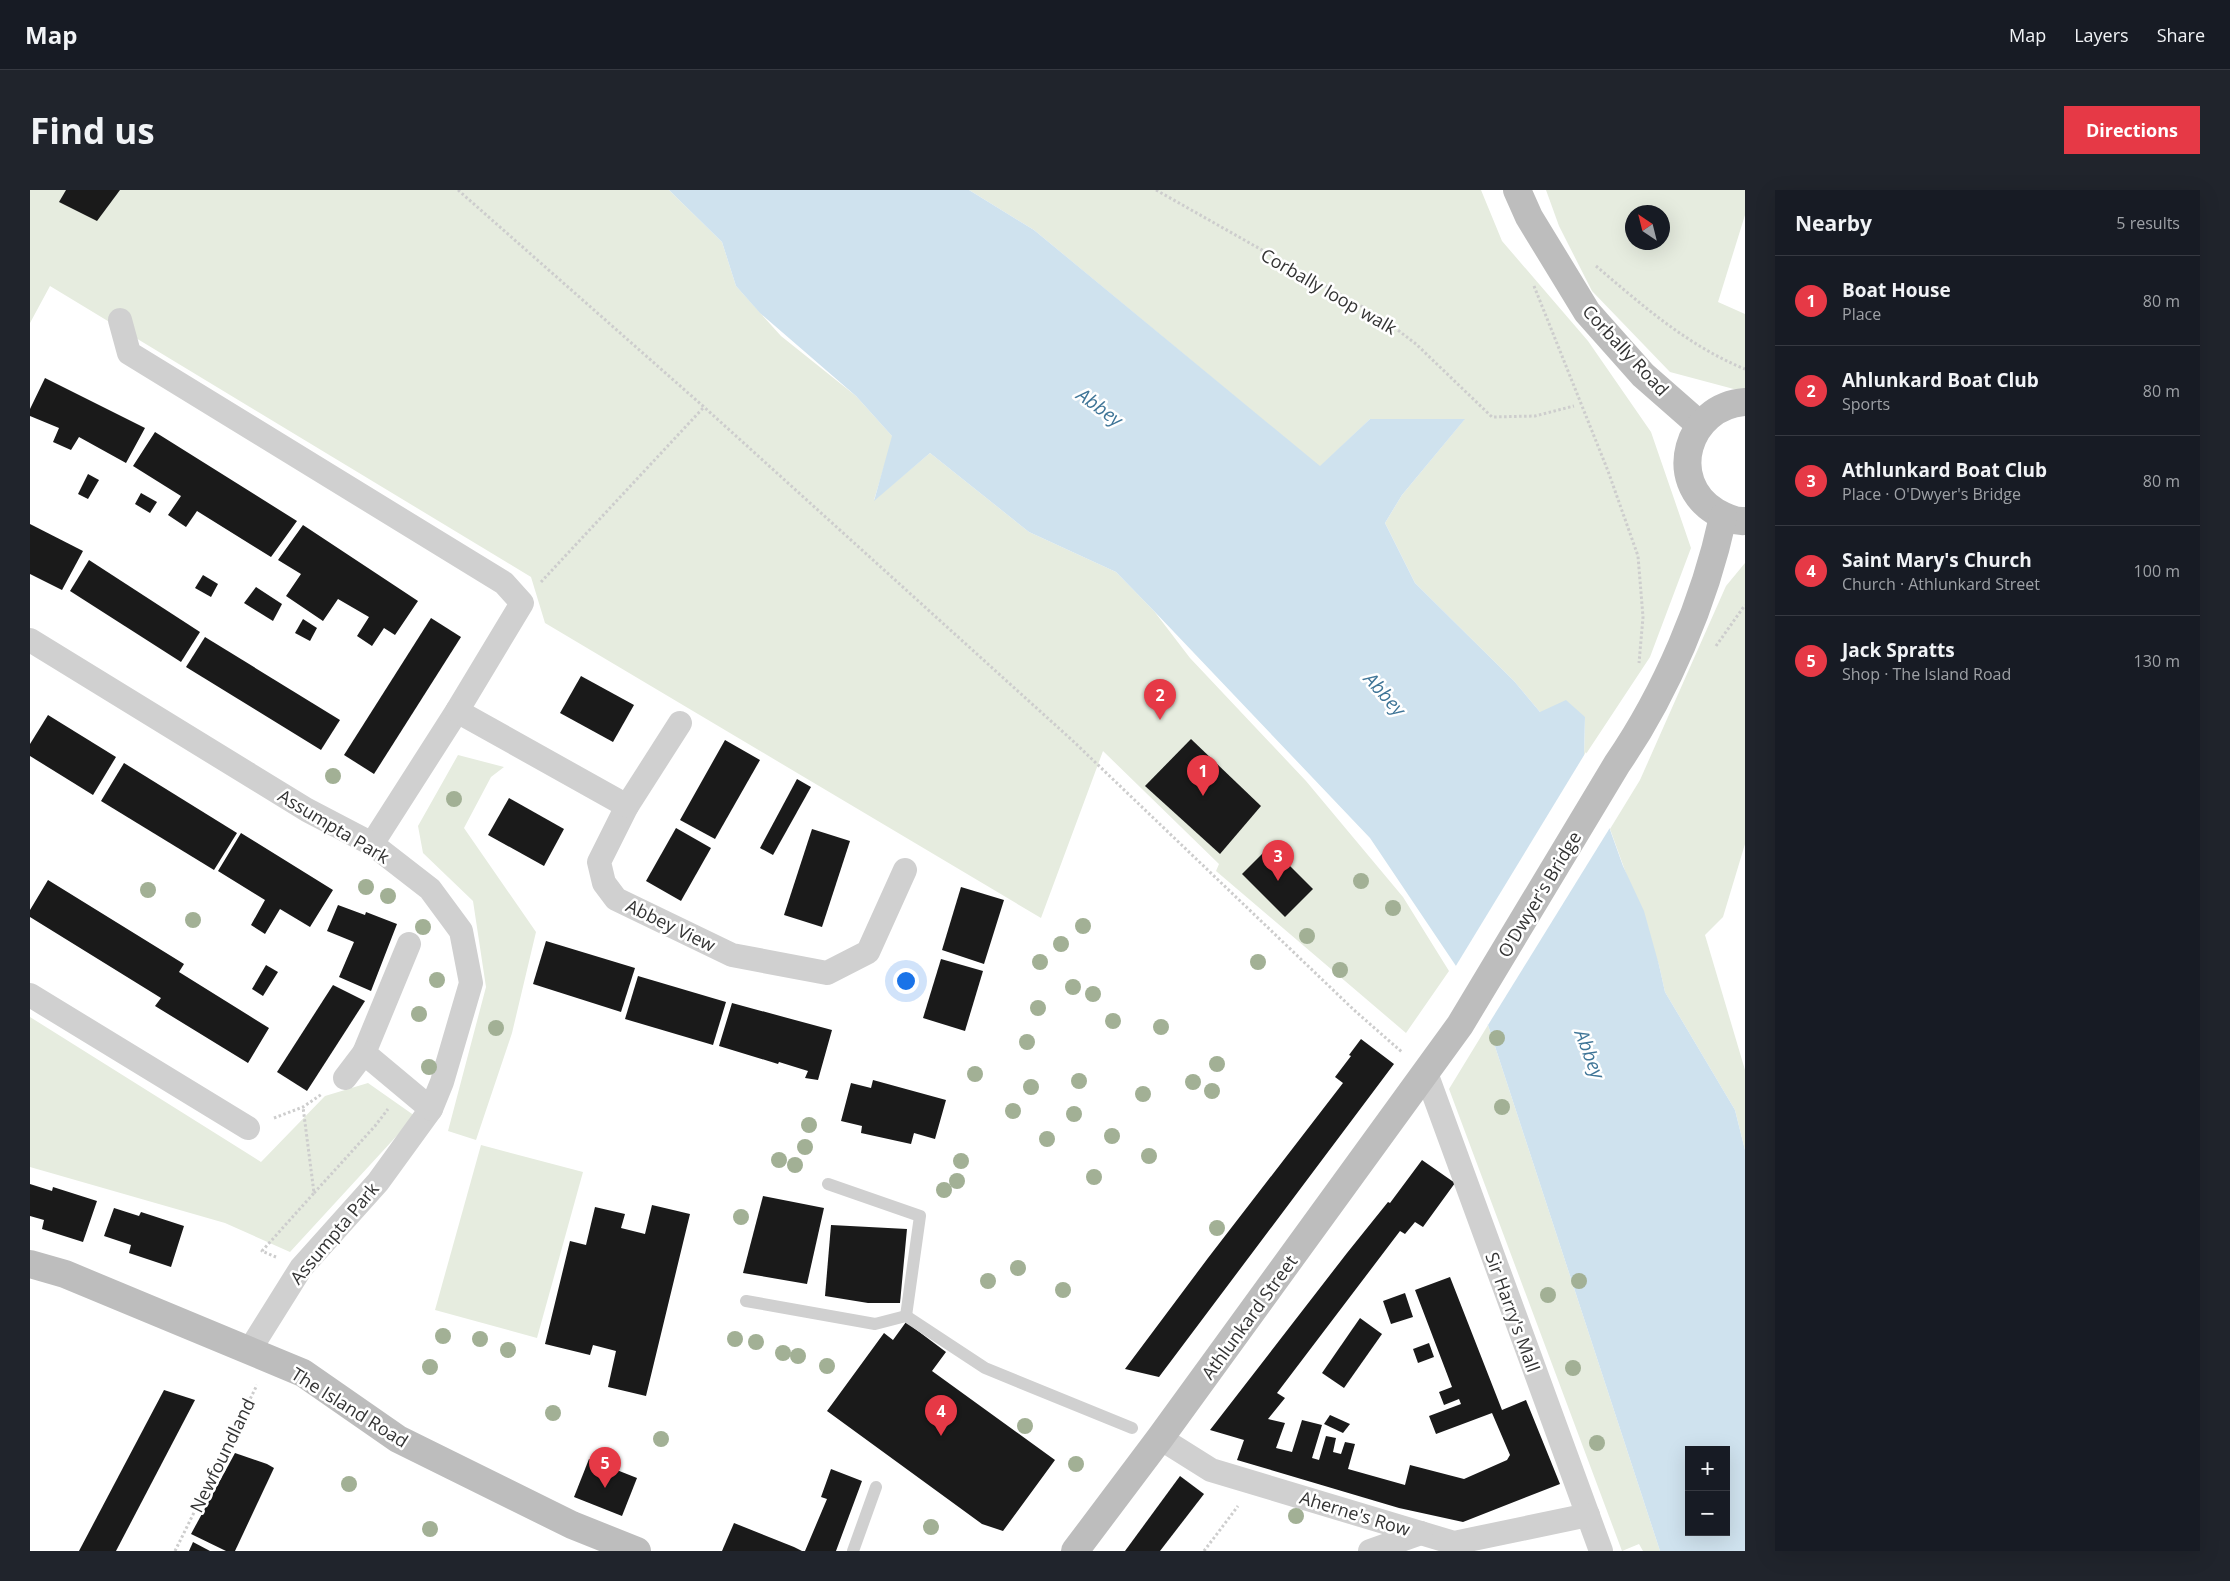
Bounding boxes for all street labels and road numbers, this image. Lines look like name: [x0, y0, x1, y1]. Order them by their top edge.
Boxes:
street label: Corbally loop walk: [1257, 242, 1402, 340]
street label: Corbally Road: [1578, 299, 1674, 401]
street label: Assumpta Park: [274, 783, 395, 869]
street label: O'Dwyer's Bridge: [1492, 827, 1586, 961]
street label: Abbey View: [622, 893, 720, 957]
street label: Assumpta Park: [284, 1177, 384, 1289]
street label: Sir Harry's Mall: [1480, 1249, 1546, 1375]
street label: Athlunkard Street: [1196, 1250, 1302, 1384]
street label: The Island Road: [287, 1361, 413, 1453]
street label: Newfoundland: [184, 1394, 260, 1516]
street label: Aherne's Row: [1297, 1485, 1413, 1541]

